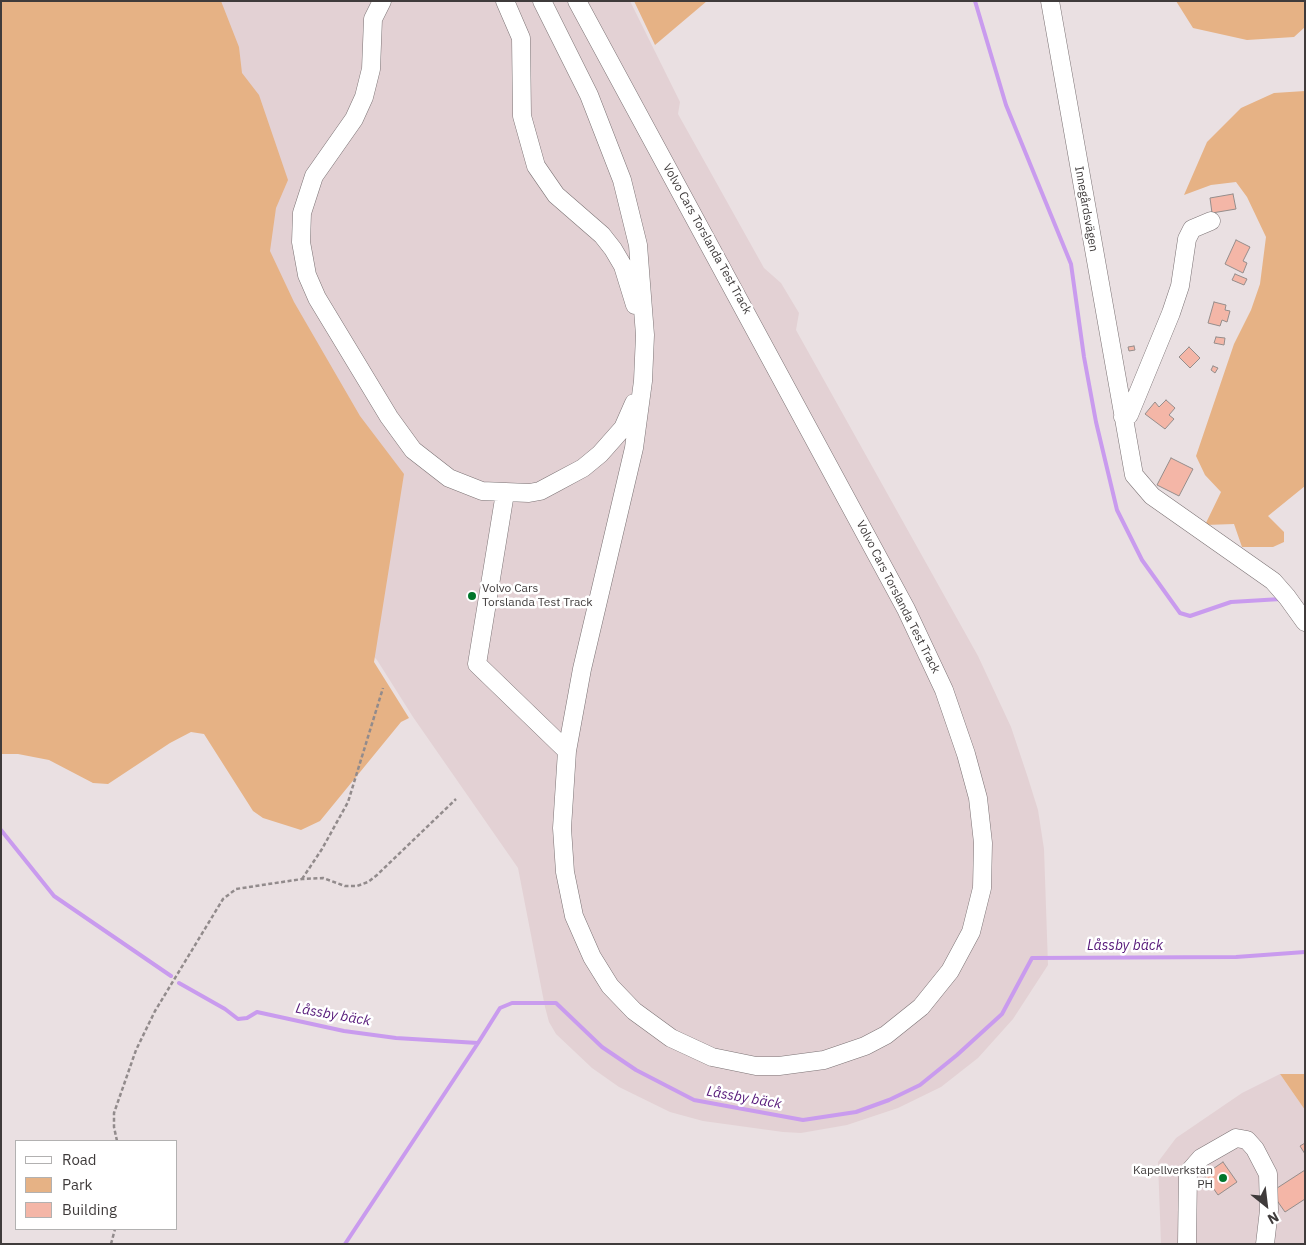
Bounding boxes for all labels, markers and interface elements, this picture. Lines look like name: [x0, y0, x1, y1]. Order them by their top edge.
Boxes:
street label: Volvo Cars Torslanda Test Track: [660, 161, 754, 317]
street label: Innegårdsvägen: [1071, 165, 1101, 253]
street label: Volvo Cars Torslanda Test Track: [853, 518, 943, 676]
place label: Volvo Cars Torslanda Test Track: [482, 582, 593, 610]
marker: Volvo Cars Torslanda Test Track: [466, 590, 478, 602]
water label: Låssby bäck: [1087, 938, 1163, 954]
water label: Låssby bäck: [294, 1000, 372, 1030]
water label: Låssby bäck: [705, 1083, 783, 1113]
legend: [15, 1140, 178, 1230]
text: Road: [62, 1150, 97, 1169]
place label: Kapellverkstan PH: [1133, 1164, 1213, 1192]
marker: Kapellverkstan PH: [1217, 1172, 1229, 1184]
text: Park: [62, 1175, 92, 1194]
north arrow: [1241, 1180, 1291, 1230]
text: Building: [62, 1200, 117, 1219]
text: N: [1264, 1208, 1282, 1228]

